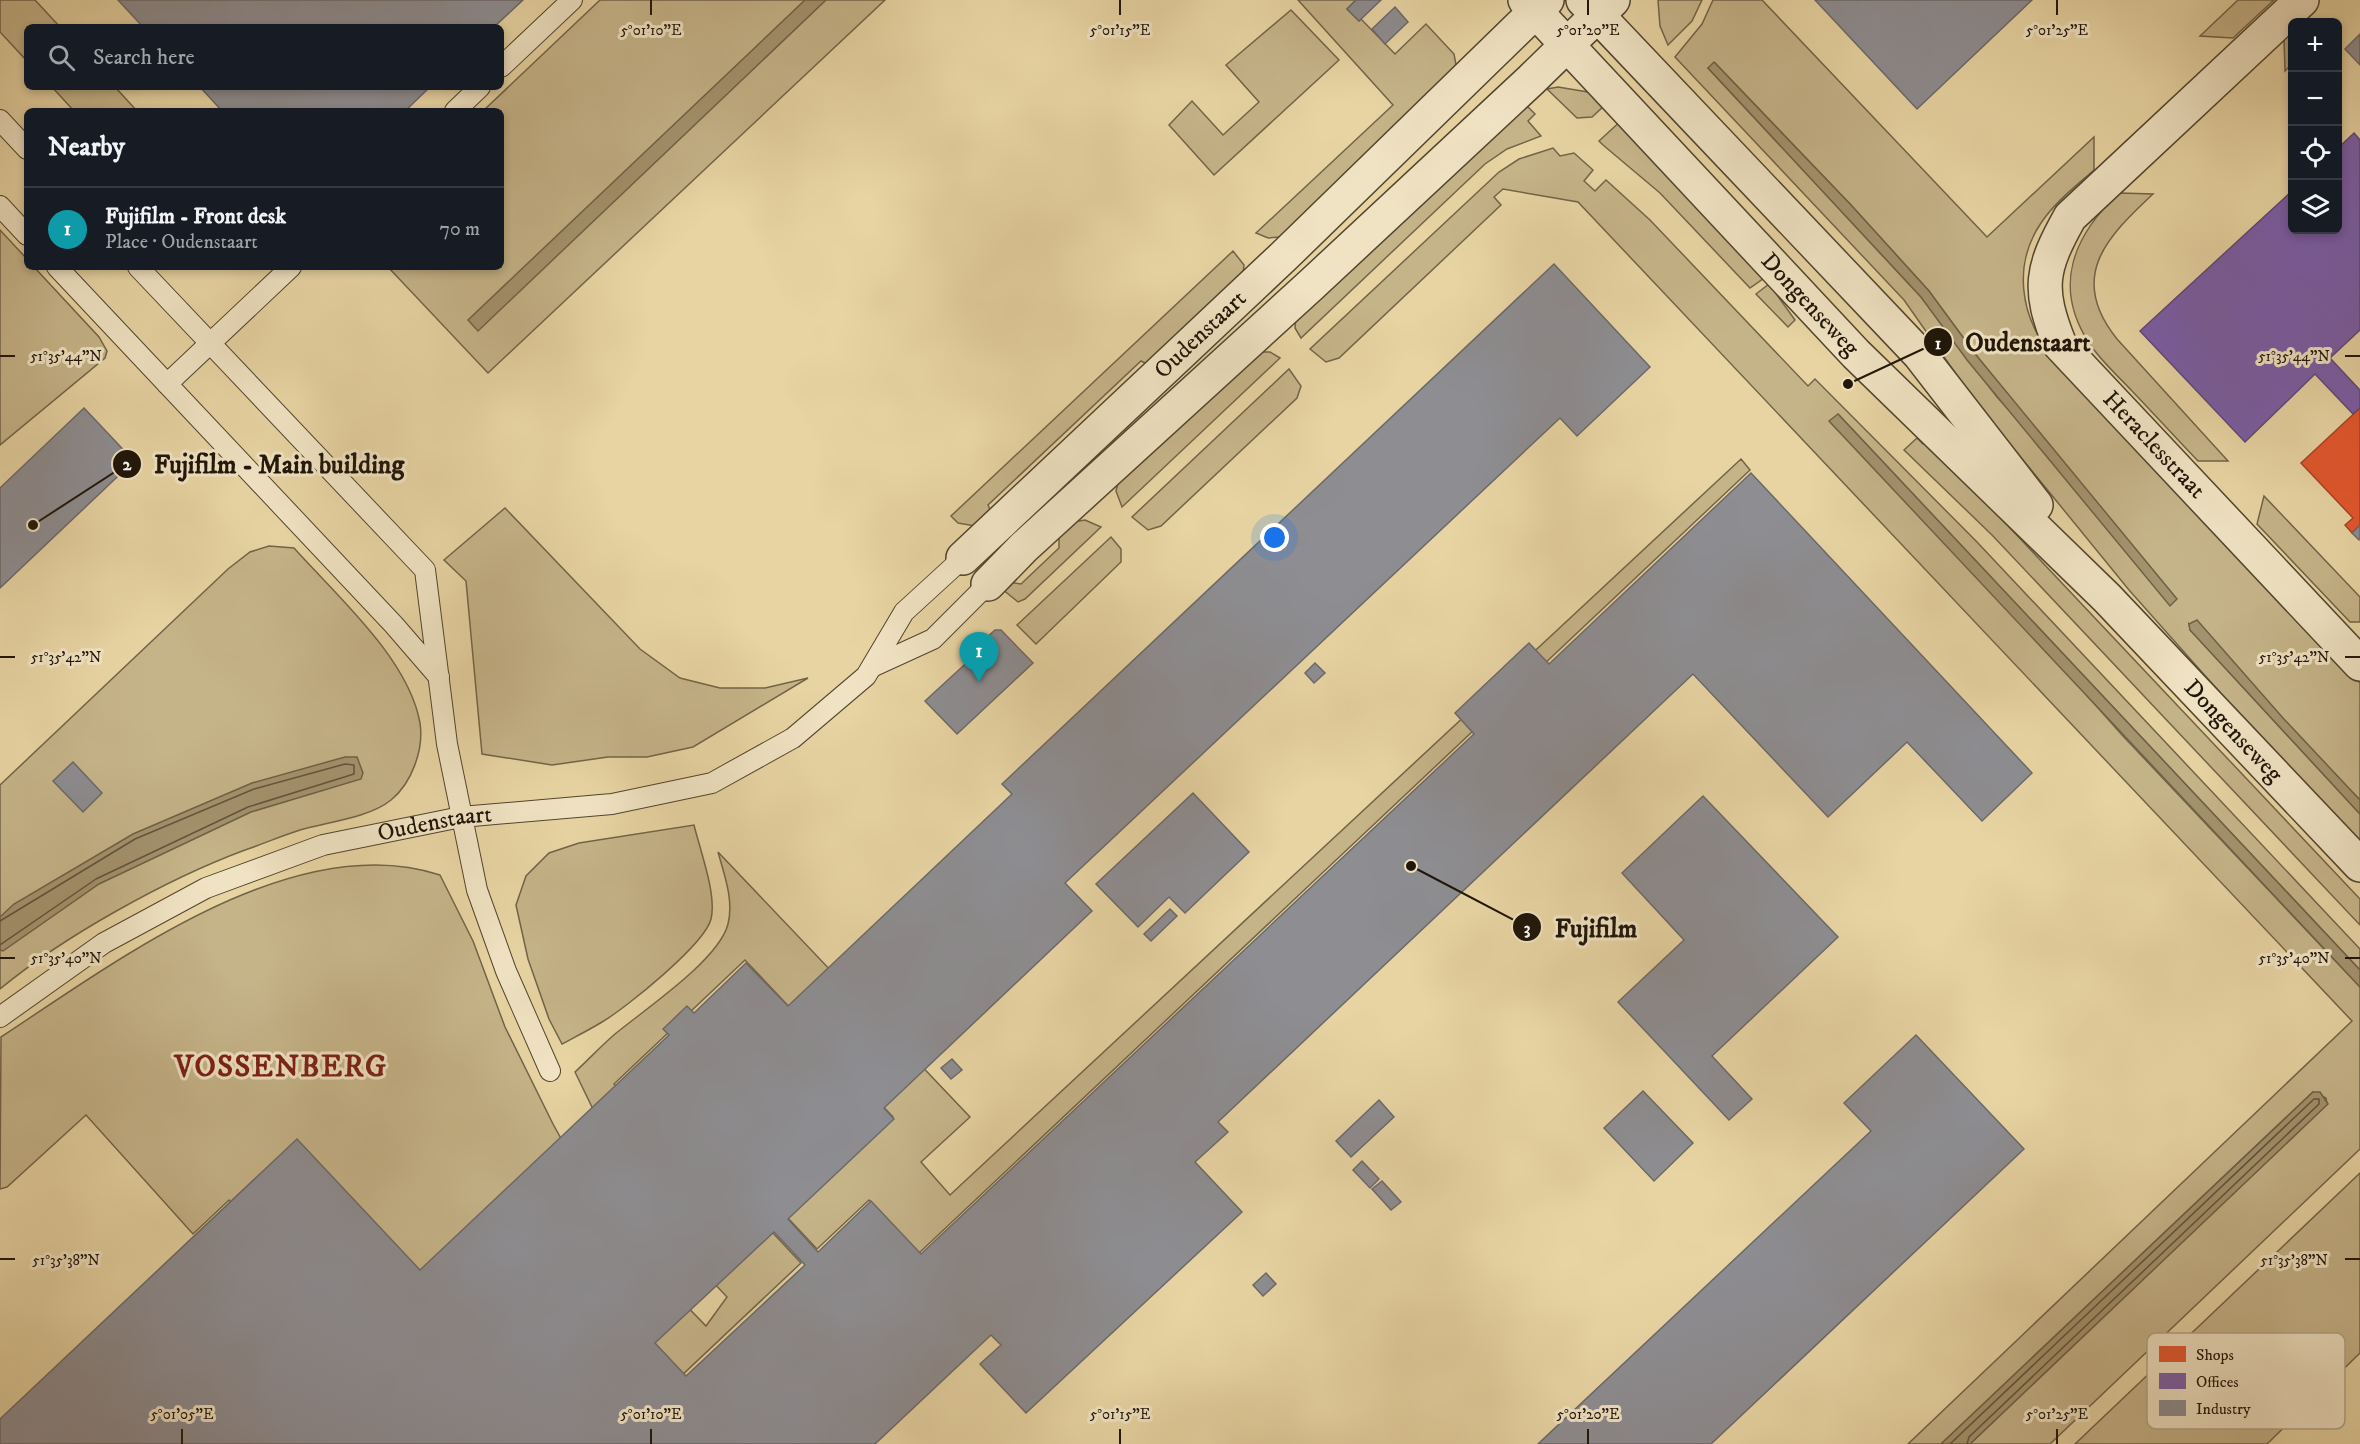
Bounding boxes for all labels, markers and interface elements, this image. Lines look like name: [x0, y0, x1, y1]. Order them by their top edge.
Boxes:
map controls: [2288, 18, 2342, 234]
button: +: [2288, 18, 2342, 72]
text: 5°01'10"E: [620, 21, 682, 40]
text: 5°01'15"E: [1090, 21, 1151, 40]
text: 5°01'20"E: [1556, 21, 1620, 40]
text: 5°01'25"E: [2026, 21, 2089, 40]
search box: [24, 24, 504, 90]
icon: search: [45, 41, 78, 74]
text: Search here: [93, 44, 195, 71]
button: −: [2288, 72, 2342, 126]
button: locate: [2288, 126, 2342, 180]
text: Nearby: [48, 131, 125, 164]
button: layers: [2288, 180, 2342, 234]
text: Fujifilm - Front desk: [105, 203, 286, 230]
text: 1: [64, 217, 71, 242]
text: 70 m: [439, 217, 480, 242]
text: Place · Oudenstaart: [105, 230, 258, 255]
street label: Dongenseweg: [1754, 246, 1866, 363]
street label: Oudenstaart: [1148, 284, 1253, 385]
callout: Oudenstaart: [1923, 320, 2103, 364]
text: Oudenstaart: [1965, 327, 2091, 360]
text: 1: [1935, 333, 1942, 355]
text: 51°35'44"N: [30, 347, 102, 366]
text: 51°35'44"N: [2258, 347, 2330, 366]
street label: Heraclesstraat: [2096, 385, 2212, 505]
callout: Fujifilm - Main building: [112, 442, 416, 486]
text: Fujifilm - Main building: [154, 449, 405, 482]
text: 2: [123, 454, 133, 476]
your location: [1260, 523, 1289, 552]
pin: 1: [960, 632, 998, 682]
text: 51°35'42"N: [31, 648, 101, 667]
text: 51°35'42"N: [2259, 648, 2329, 667]
street label: Dongenseweg: [2177, 673, 2289, 789]
street label: Oudenstaart: [375, 799, 493, 849]
callout: Fujifilm: [1512, 905, 1649, 949]
text: Fujifilm: [1555, 913, 1638, 946]
text: 3: [1524, 918, 1531, 940]
text: 51°35'40"N: [30, 949, 102, 968]
text: 51°35'40"N: [2258, 949, 2330, 968]
district label: VOSSENBERG: [174, 1049, 387, 1086]
text: 51°35'38"N: [32, 1251, 100, 1270]
text: 51°35'38"N: [2260, 1251, 2328, 1270]
legend: [2147, 1333, 2345, 1429]
text: Shops: [2196, 1345, 2234, 1365]
text: Offices: [2196, 1372, 2239, 1392]
text: Industry: [2196, 1399, 2251, 1419]
text: 5°01'05"E: [150, 1405, 214, 1424]
text: 5°01'10"E: [620, 1405, 682, 1424]
text: 5°01'15"E: [1090, 1405, 1151, 1424]
text: 5°01'20"E: [1556, 1405, 1620, 1424]
text: 5°01'25"E: [2026, 1405, 2089, 1424]

